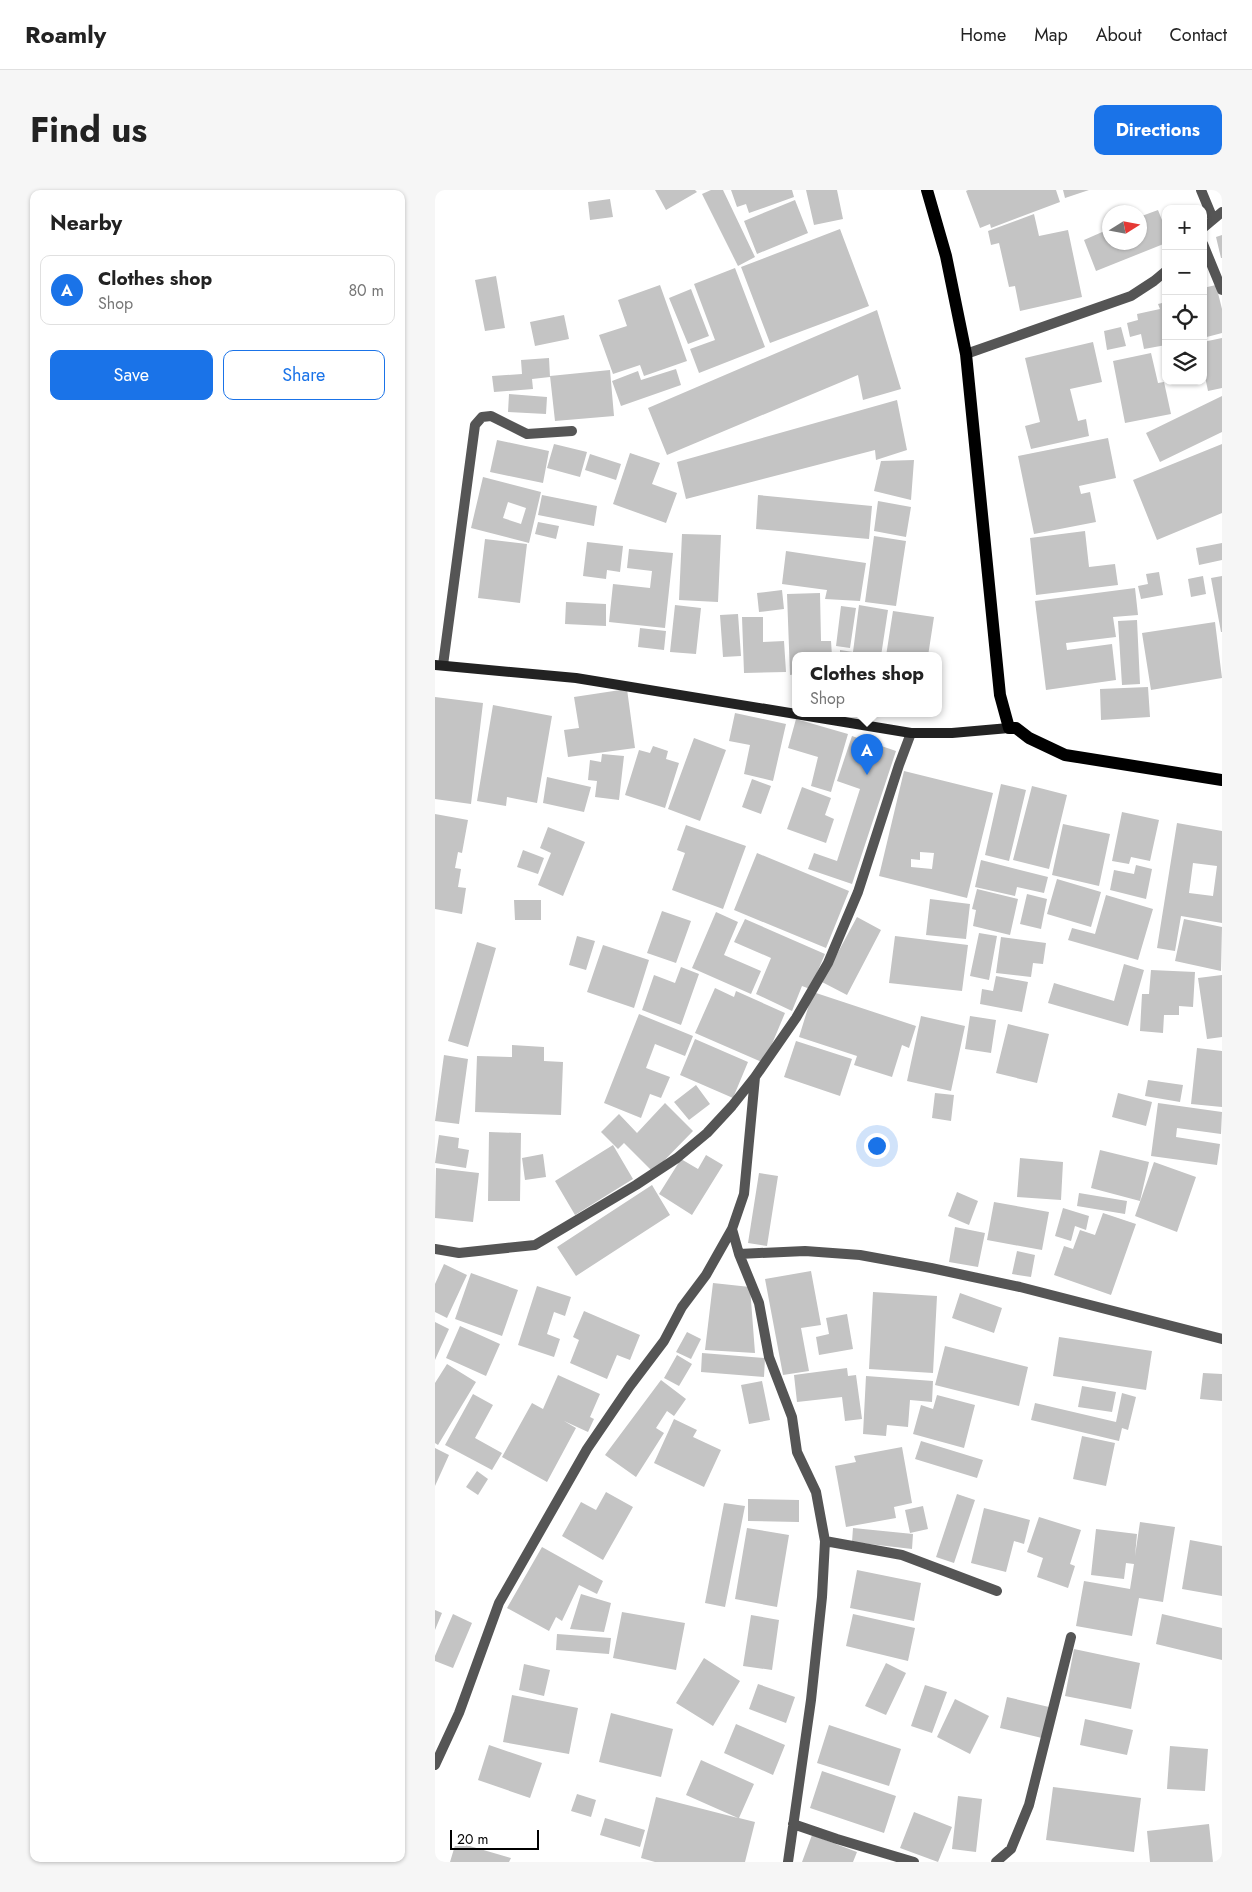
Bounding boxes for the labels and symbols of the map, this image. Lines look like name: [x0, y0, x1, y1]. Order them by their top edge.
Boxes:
north arrow: [1102, 205, 1147, 250]
pin: A: [851, 734, 883, 775]
your location: [864, 1133, 890, 1159]
scale bar: [450, 1827, 539, 1850]

